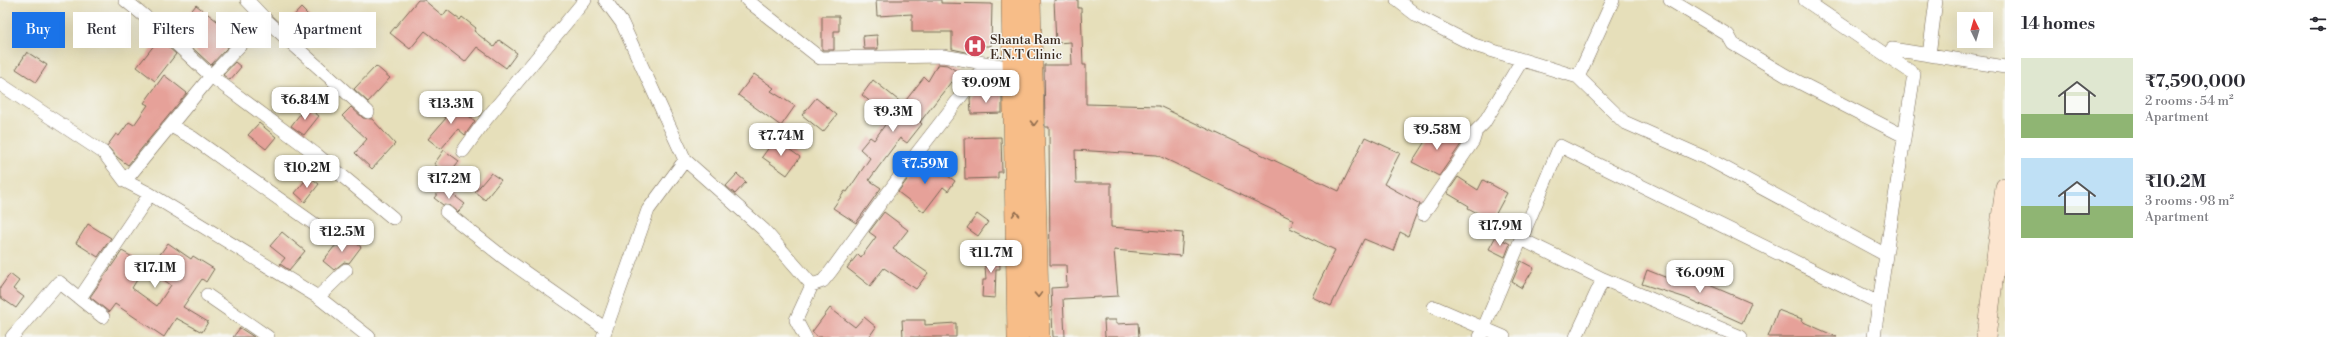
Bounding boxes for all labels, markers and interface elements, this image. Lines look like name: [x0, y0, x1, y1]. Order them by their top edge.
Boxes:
chip: Buy: [12, 12, 65, 48]
chip: Rent: [73, 12, 131, 48]
chip: Filters: [139, 12, 208, 48]
chip: New: [216, 12, 271, 48]
chip: Apartment: [279, 12, 376, 48]
north arrow: [1957, 12, 1993, 48]
map controls: [1957, 12, 1993, 48]
text: 14 homes: [2021, 13, 2095, 35]
icon: filters: [2307, 13, 2329, 35]
place label: Shanta Ram E.N.T Clinic: [990, 32, 1063, 63]
hospital icon: Shanta Ram E.N.T Clinic: [962, 33, 988, 59]
pin: ₹9.09M: [953, 70, 1019, 104]
text: ₹7,590,000: [2145, 71, 2246, 93]
icon: home: [2053, 74, 2101, 122]
text: ₹9.09M: [961, 75, 1011, 91]
pin: ₹6.84M: [272, 87, 338, 121]
pin: ₹13.3M: [418, 91, 484, 125]
text: ₹6.84M: [281, 92, 329, 108]
text: 2 rooms · 54 m²: [2145, 93, 2234, 109]
text: ₹13.3M: [428, 96, 474, 112]
pin: ₹9.3M: [865, 99, 921, 133]
text: ₹9.3M: [873, 104, 913, 120]
text: Apartment: [2145, 109, 2209, 125]
pin: ₹9.58M: [1404, 117, 1470, 151]
one-way arrow: [1029, 120, 1038, 126]
text: ₹9.58M: [1413, 122, 1461, 138]
pin: ₹7.74M: [748, 123, 814, 157]
text: ₹7.74M: [758, 128, 804, 144]
pin: ₹7.59M: [892, 151, 958, 185]
pin: ₹10.2M: [274, 155, 340, 189]
text: ₹7.59M: [902, 156, 948, 172]
text: ₹10.2M: [284, 160, 330, 176]
pin: ₹17.2M: [416, 166, 482, 200]
text: ₹17.2M: [427, 171, 471, 187]
text: ₹10.2M: [2145, 171, 2206, 193]
icon: home: [2053, 174, 2101, 222]
text: 3 rooms · 98 m²: [2145, 193, 2234, 209]
text: Apartment: [2145, 209, 2209, 225]
one-way arrow: [1012, 211, 1020, 217]
pin: ₹17.9M: [1467, 213, 1533, 247]
text: ₹17.9M: [1478, 218, 1522, 234]
pin: ₹12.5M: [309, 219, 375, 253]
text: ₹12.5M: [319, 224, 365, 240]
pin: ₹11.7M: [958, 240, 1024, 274]
text: ₹11.7M: [969, 245, 1013, 261]
pin: ₹17.1M: [122, 255, 188, 289]
text: ₹17.1M: [134, 260, 176, 276]
pin: ₹6.09M: [1667, 260, 1733, 294]
text: ₹6.09M: [1675, 265, 1725, 281]
one-way arrow: [1034, 292, 1042, 298]

